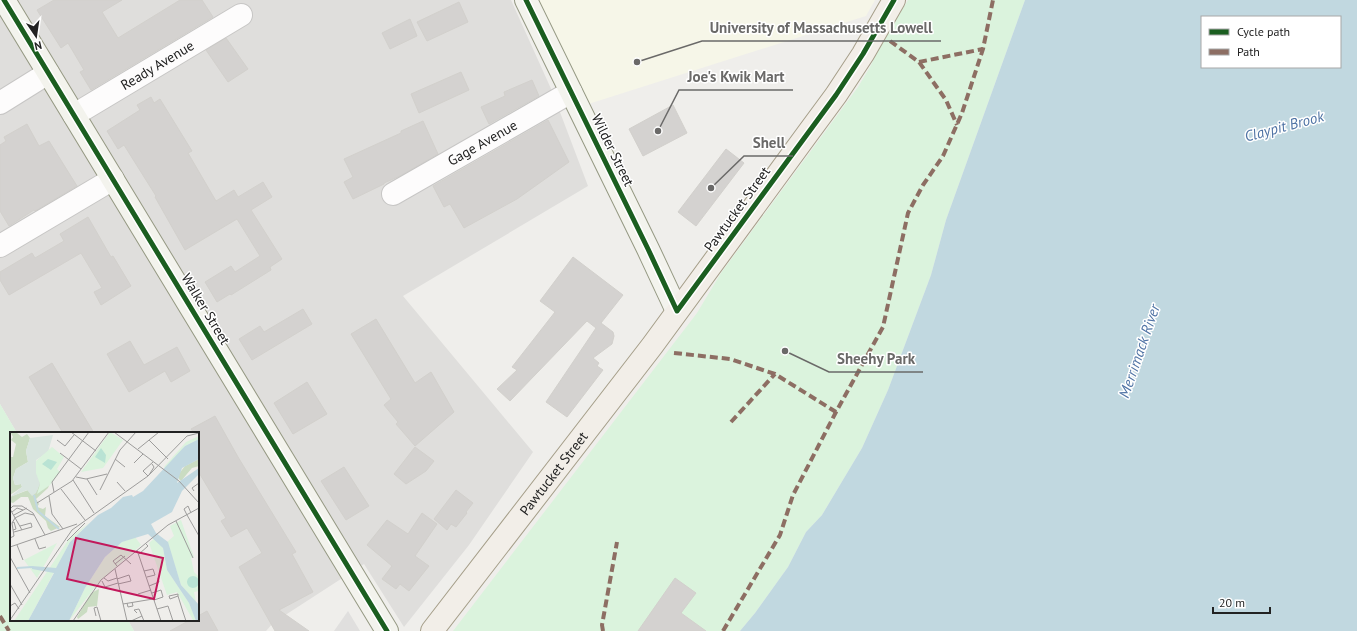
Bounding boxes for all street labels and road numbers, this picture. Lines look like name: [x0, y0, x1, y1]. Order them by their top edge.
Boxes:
street label: Ready Avenue: [117, 36, 197, 94]
street label: Wilder Street: [588, 111, 638, 189]
street label: Gage Avenue: [444, 116, 520, 170]
street label: Pawtucket Street: [700, 163, 774, 255]
street label: Walker Street: [178, 270, 234, 348]
street label: Pawtucket Street: [516, 428, 592, 519]

